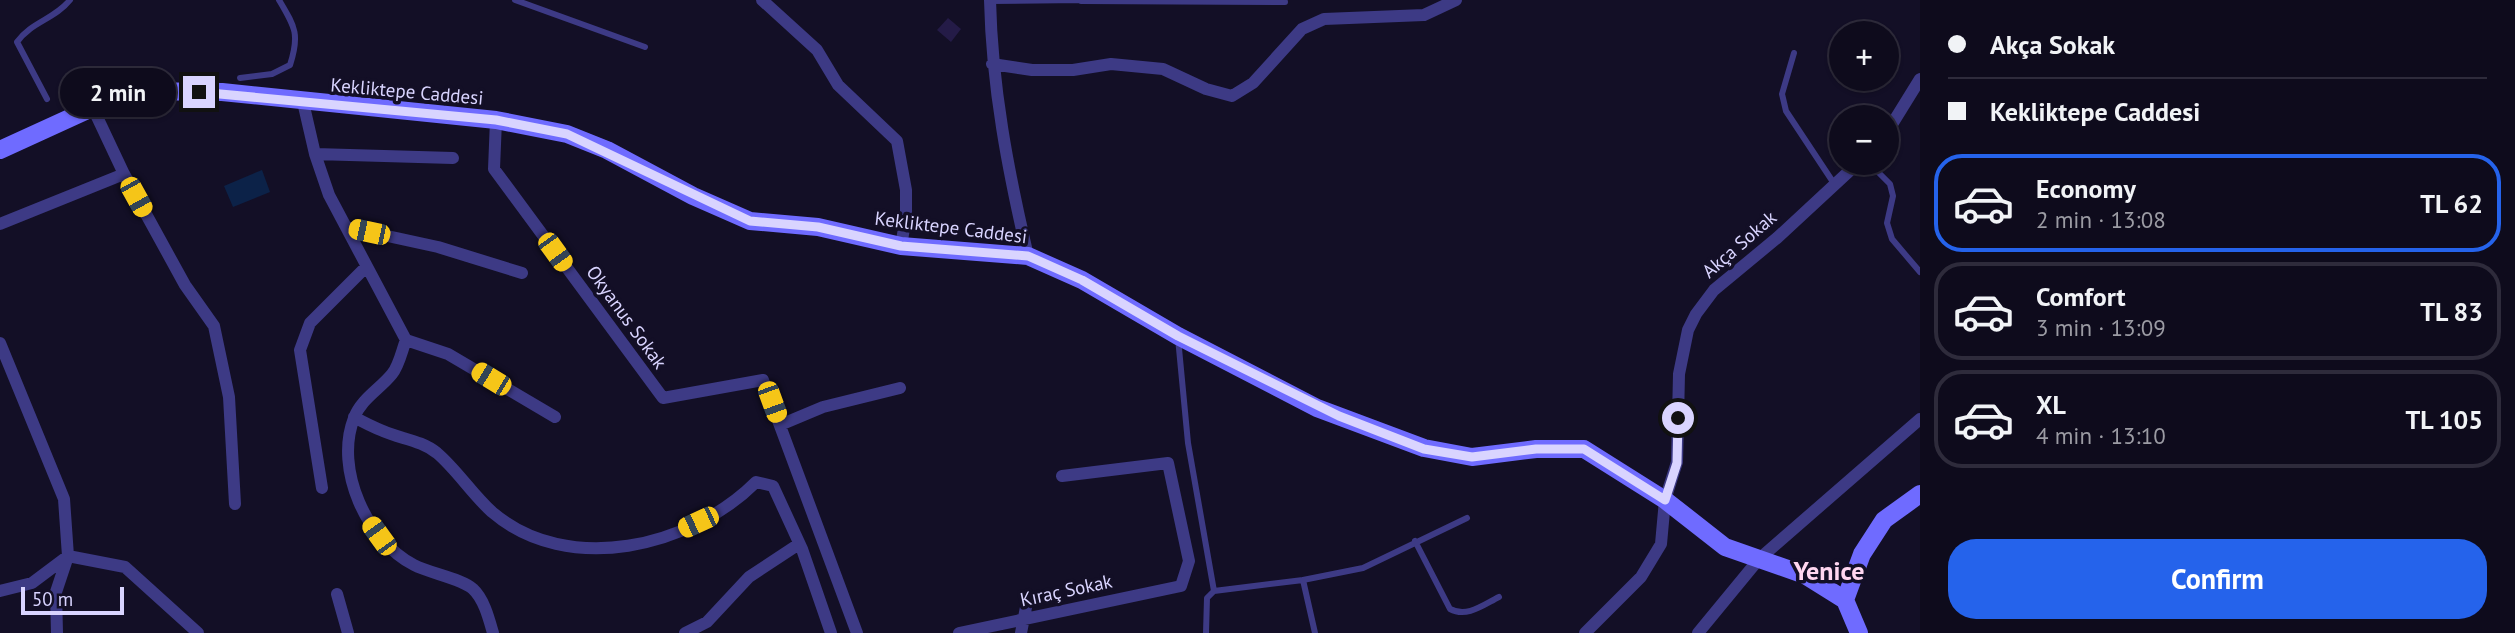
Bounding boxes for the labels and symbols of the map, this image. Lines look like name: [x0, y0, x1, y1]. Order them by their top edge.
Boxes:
callout: 2 min: [59, 68, 174, 116]
street label: Kekliktepe Caddesi: [330, 72, 484, 110]
route end: [183, 76, 215, 108]
car: [117, 174, 156, 220]
street label: Akça Sokak: [1697, 205, 1781, 283]
street label: Kekliktepe Caddesi: [874, 206, 1028, 248]
car: [347, 217, 392, 247]
car: [535, 229, 576, 275]
street label: Okyanus Sokak: [581, 261, 673, 373]
car: [468, 359, 515, 399]
car: [755, 379, 790, 425]
route start: [1662, 402, 1694, 434]
car: [675, 504, 722, 540]
car: [359, 513, 400, 559]
district label: Yenice: [1792, 554, 1865, 587]
street label: Kıraç Sokak: [1018, 569, 1114, 611]
scale bar: [21, 584, 124, 616]

